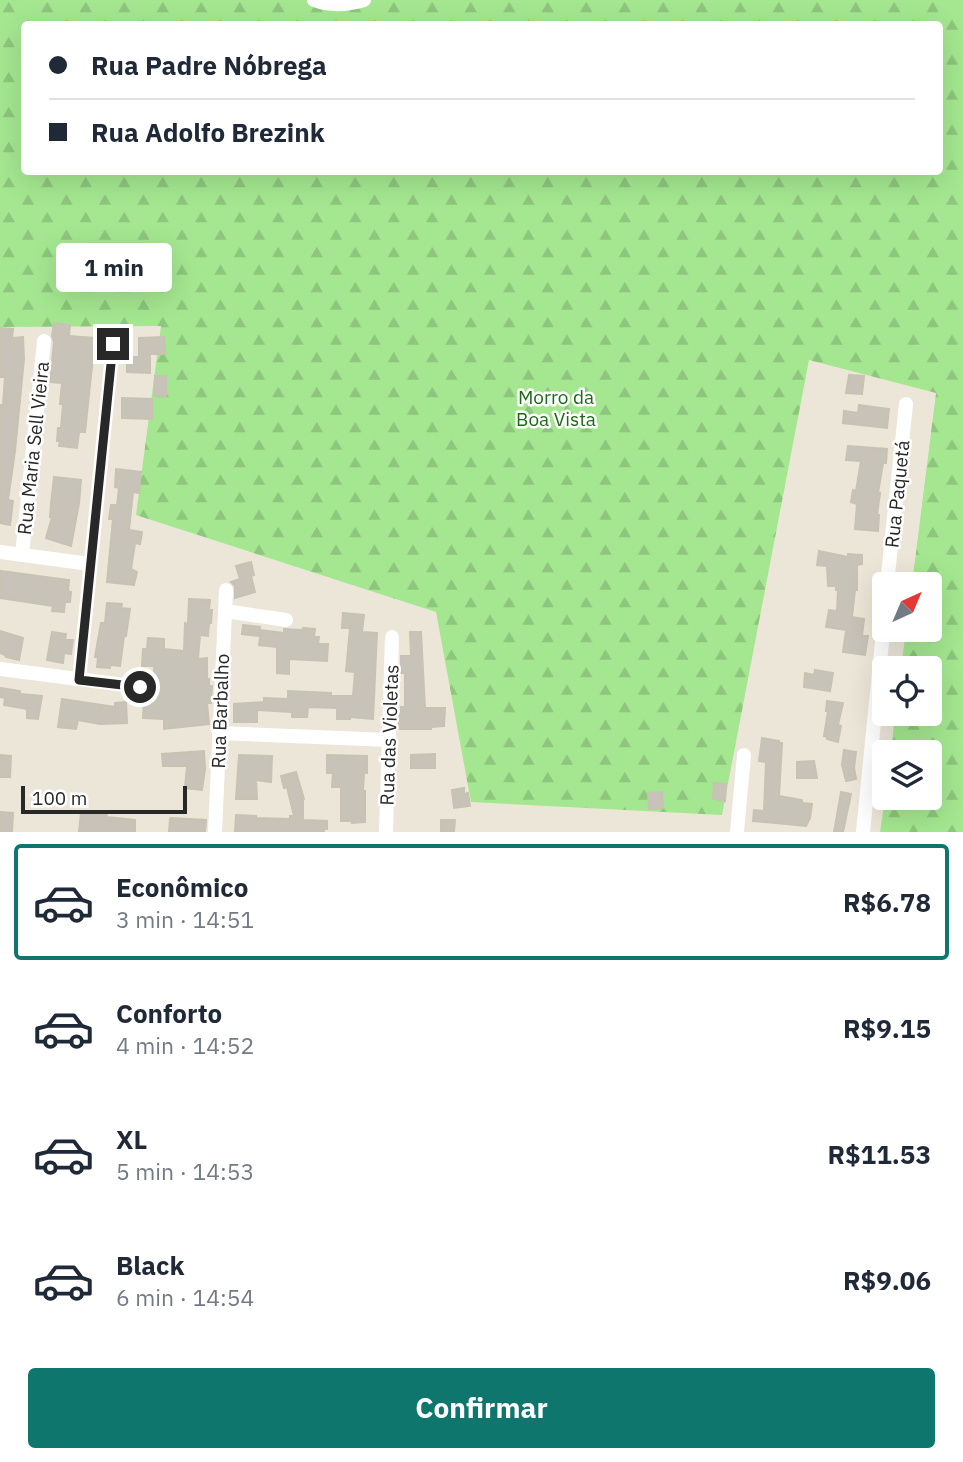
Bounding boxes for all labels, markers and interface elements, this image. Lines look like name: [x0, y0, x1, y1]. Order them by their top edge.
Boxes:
text: Rua Padre Nóbrega: [91, 48, 327, 82]
text: Rua Adolfo Brezink: [91, 115, 325, 149]
callout: 1 min: [55, 243, 171, 292]
text: 1 min: [84, 252, 144, 282]
route end: [97, 328, 129, 360]
street label: Rua Maria Sell Vieira: [12, 360, 54, 536]
park label: Morro da Boa Vista: [516, 385, 596, 431]
street label: Rua Paquetá: [879, 439, 915, 549]
north arrow: [872, 572, 942, 642]
map controls: [872, 572, 942, 810]
street label: Rua Barbalho: [206, 653, 234, 769]
button: locate: [872, 656, 942, 726]
street label: Rua das Violetas: [375, 664, 403, 806]
route start: [124, 671, 156, 703]
button: layers: [872, 740, 942, 810]
scale bar: [21, 783, 187, 815]
text: 100 m: [32, 786, 87, 810]
text: Econômico: [116, 870, 248, 904]
icon: car: [32, 871, 95, 934]
text: R$6.78: [843, 885, 931, 919]
text: 3 min · 14:51: [116, 904, 254, 934]
text: Conforto: [116, 996, 222, 1030]
icon: car: [32, 997, 95, 1060]
text: R$9.15: [843, 1011, 931, 1045]
text: 4 min · 14:52: [116, 1030, 254, 1060]
text: XL: [116, 1122, 147, 1156]
icon: car: [32, 1123, 95, 1186]
text: R$11.53: [827, 1137, 931, 1171]
text: 5 min · 14:53: [116, 1156, 254, 1186]
text: Black: [116, 1248, 184, 1282]
icon: car: [32, 1249, 95, 1312]
text: R$9.06: [843, 1263, 931, 1297]
text: 6 min · 14:54: [116, 1282, 254, 1312]
button: Confirmar: [28, 1368, 935, 1448]

